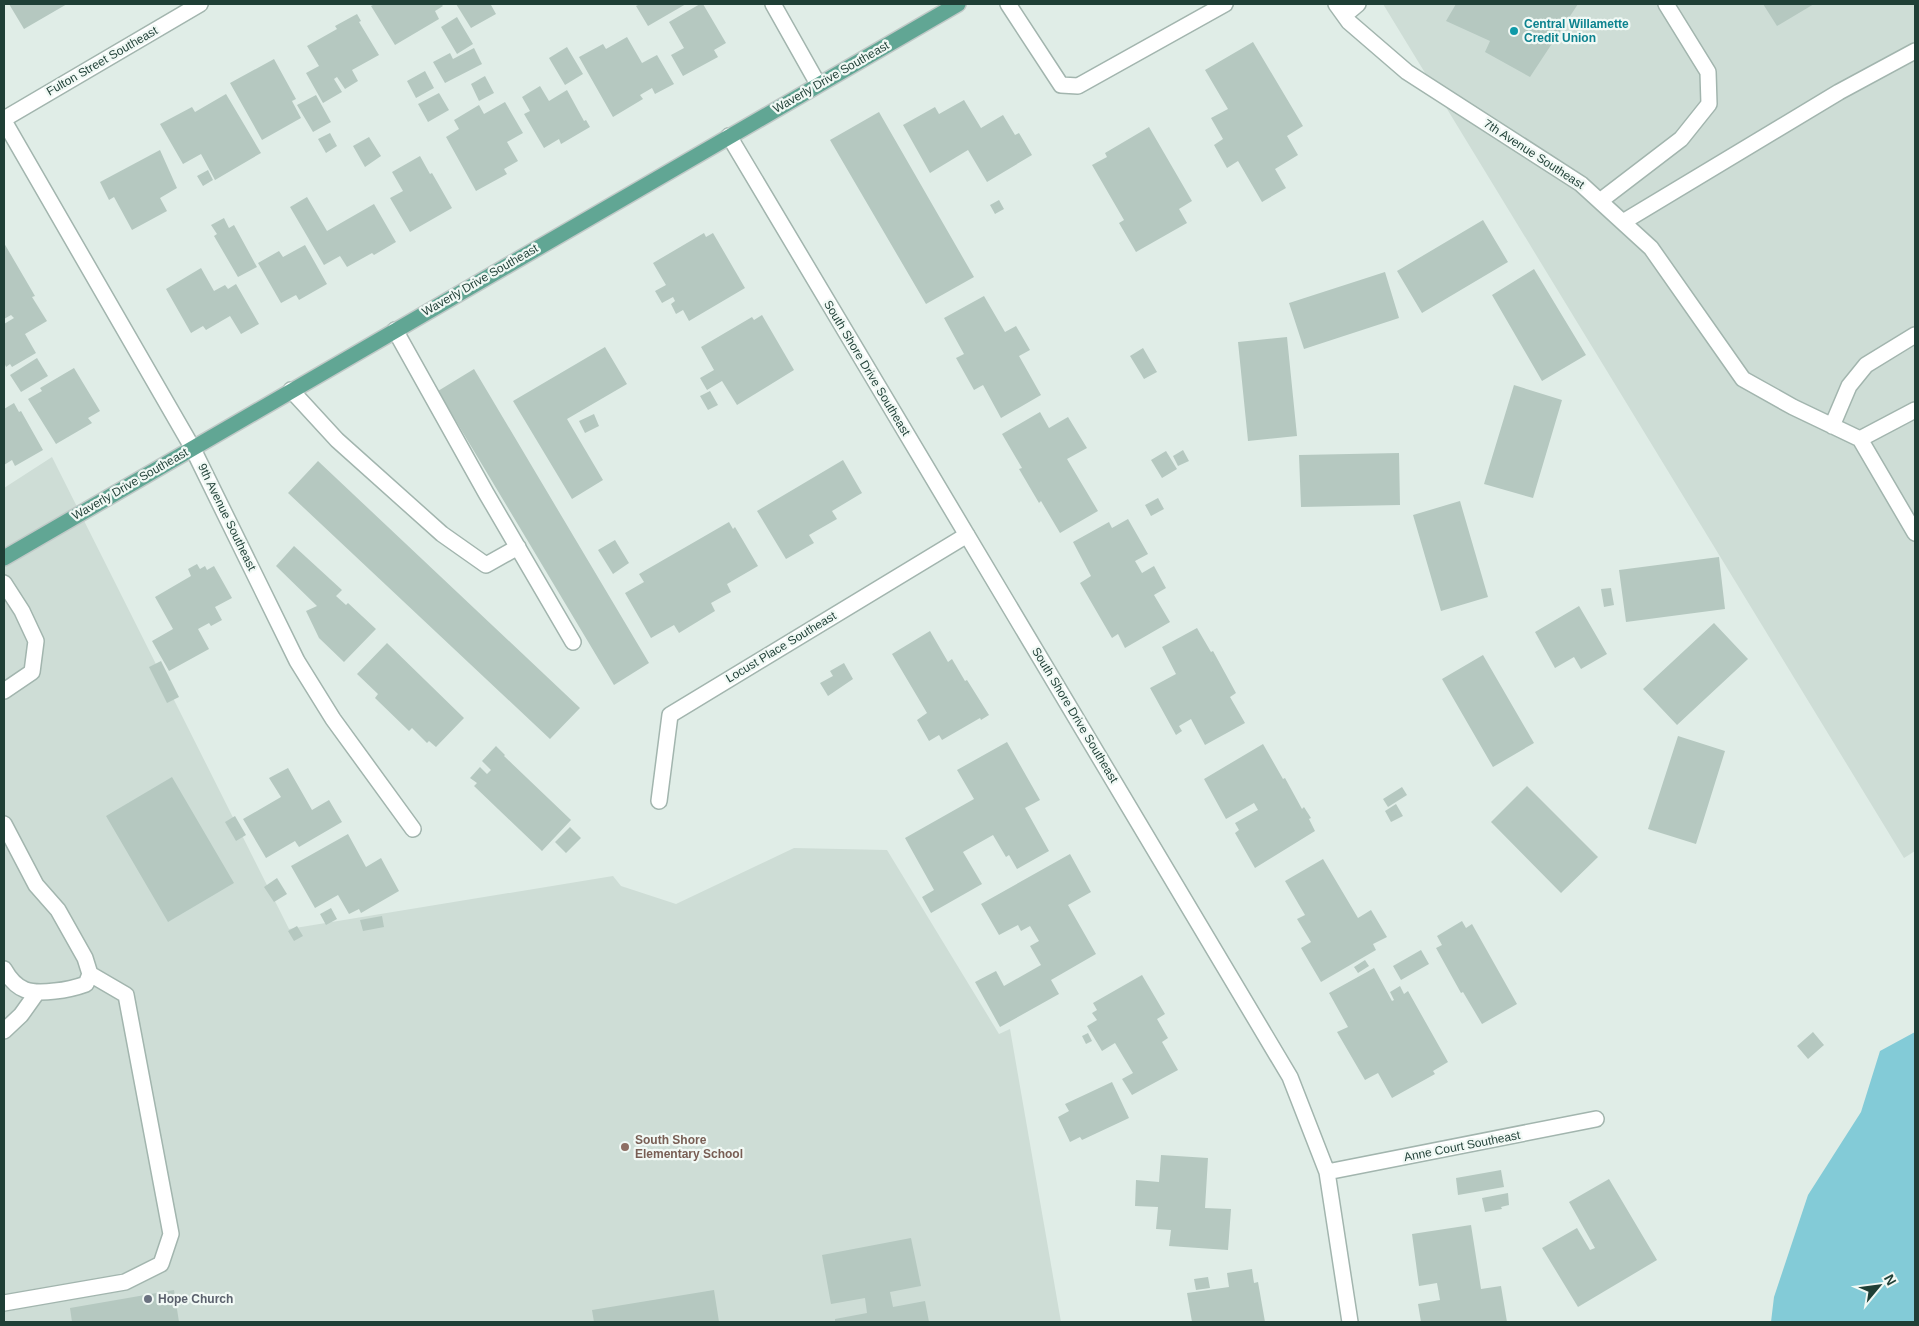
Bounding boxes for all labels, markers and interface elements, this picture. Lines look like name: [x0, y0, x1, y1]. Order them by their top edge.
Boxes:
place label: Central Willamette Credit Union: [1524, 17, 1629, 45]
street label: Fulton Street Southeast: [44, 23, 161, 99]
marker: Central Willamette Credit Union: [1508, 25, 1520, 37]
street label: Waverly Drive Southeast: [771, 38, 892, 116]
street label: 7th Avenue Southeast: [1481, 116, 1588, 192]
street label: Waverly Drive Southeast: [420, 241, 541, 319]
street label: South Shore Drive Southeast: [821, 298, 913, 439]
street label: Waverly Drive Southeast: [70, 445, 191, 523]
street label: 9th Avenue Southeast: [195, 461, 259, 573]
street label: Locust Place Southeast: [723, 608, 839, 685]
street label: South Shore Drive Southeast: [1029, 645, 1121, 786]
street label: Anne Court Southeast: [1403, 1128, 1522, 1164]
place label: South Shore Elementary School: [635, 1133, 743, 1161]
marker: South Shore Elementary School: [619, 1141, 631, 1153]
north arrow: [1854, 1261, 1904, 1311]
text: N: [1881, 1271, 1900, 1288]
place label: Hope Church: [158, 1292, 233, 1306]
marker: Hope Church: [142, 1293, 154, 1305]

